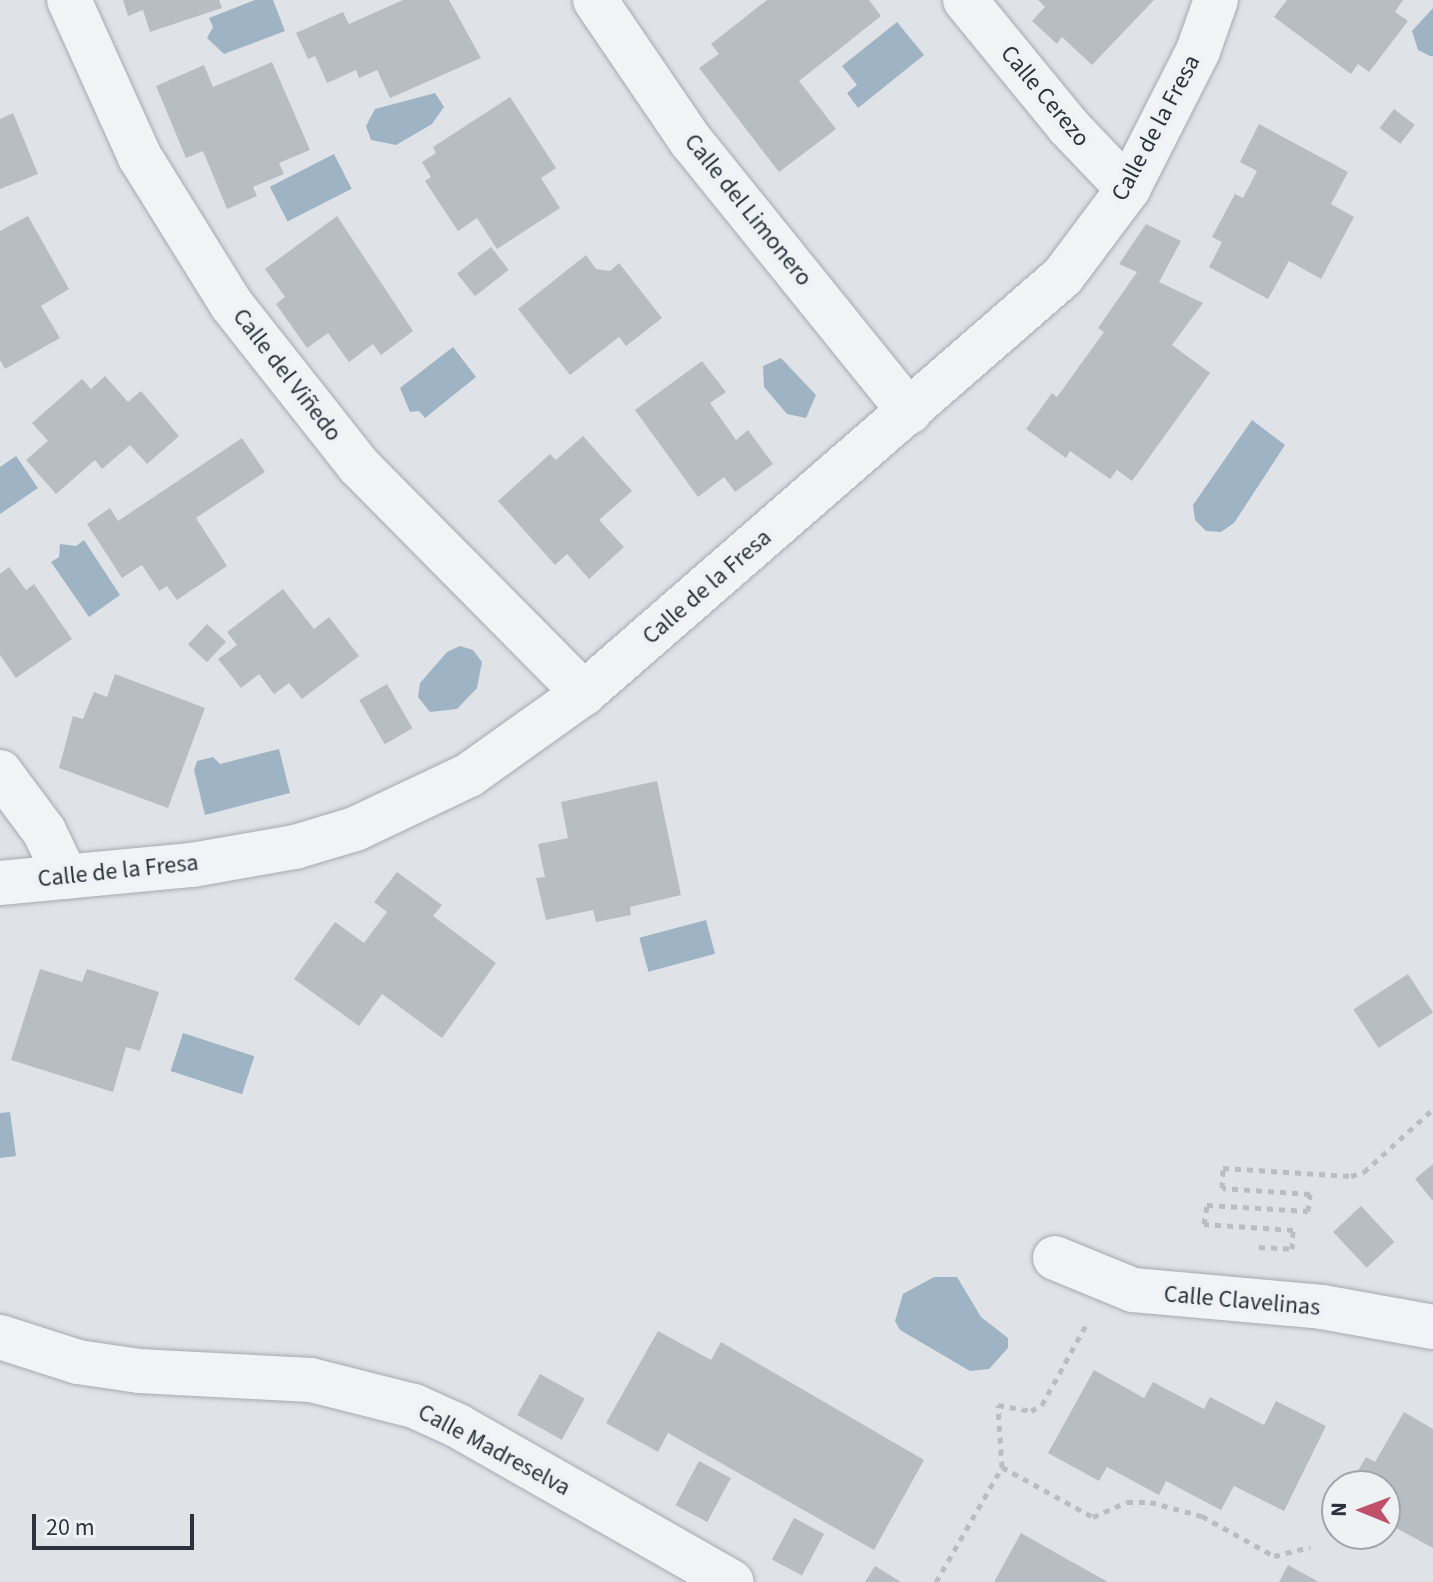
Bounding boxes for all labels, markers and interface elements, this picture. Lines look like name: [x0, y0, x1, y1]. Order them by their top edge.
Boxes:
street label: Calle Cerezo: [994, 40, 1096, 152]
street label: Calle de la Fresa: [1105, 50, 1207, 206]
street label: Calle del Limonero: [678, 128, 818, 292]
street label: Calle del Viñedo: [226, 303, 348, 447]
street label: Calle de la Fresa: [637, 523, 777, 651]
street label: Calle de la Fresa: [36, 848, 200, 894]
street label: Calle Clavelinas: [1163, 1280, 1321, 1322]
street label: Calle Madreselva: [413, 1398, 575, 1502]
north arrow: [1321, 1470, 1401, 1550]
scale bar: [36, 1498, 198, 1548]
text: N: [1323, 1502, 1355, 1517]
text: 20 m: [46, 1510, 95, 1545]

